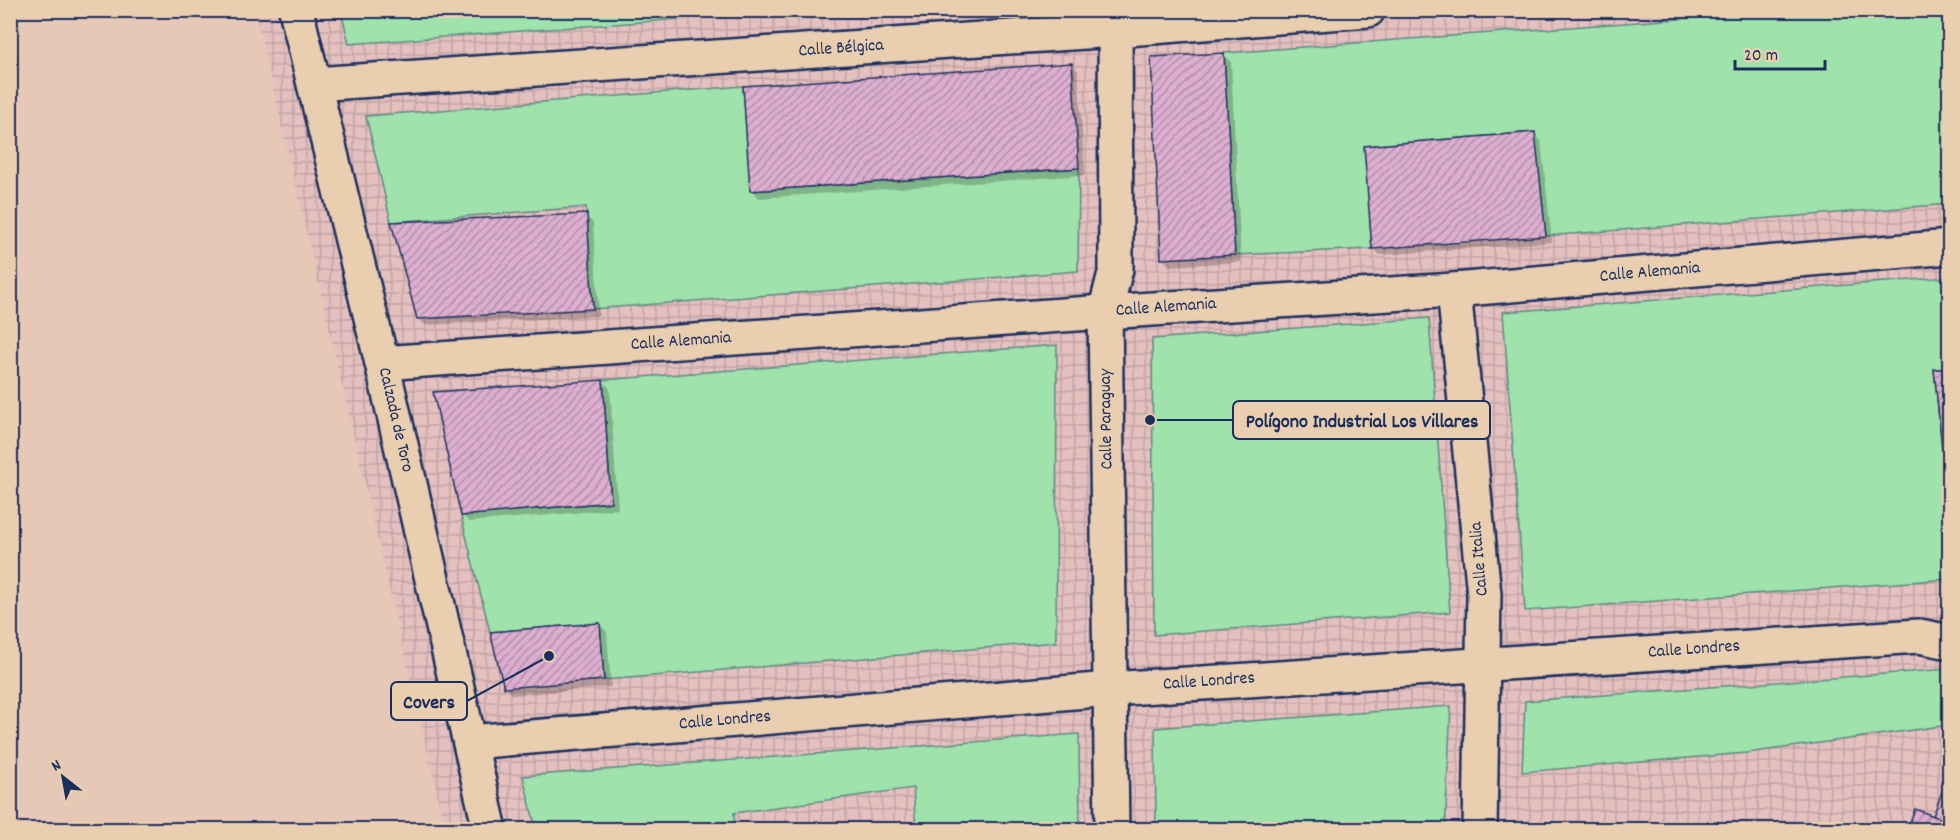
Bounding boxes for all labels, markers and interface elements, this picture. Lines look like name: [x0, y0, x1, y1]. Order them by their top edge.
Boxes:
scale bar: [1735, 33, 1825, 71]
street label: Calle Bélgica: [798, 34, 885, 64]
text: 20 m: [1744, 44, 1778, 69]
street label: Calle Alemania: [1599, 256, 1702, 290]
street label: Calle Alemania: [1115, 292, 1218, 324]
street label: Calle Alemania: [630, 326, 733, 358]
street label: Calzada de Toro: [371, 365, 419, 475]
street label: Calle Paraguay: [1094, 368, 1120, 470]
callout: Polígono Industrial Los Villares: [1233, 401, 1490, 439]
text: Polígono Industrial Los Villares: [1246, 409, 1478, 437]
street label: Calle Italia: [1464, 520, 1496, 597]
street label: Calle Londres: [1647, 634, 1741, 666]
street label: Calle Londres: [1162, 666, 1256, 698]
callout: Covers: [391, 682, 467, 720]
text: Covers: [403, 690, 455, 718]
street label: Calle Londres: [678, 705, 772, 737]
north arrow: [33, 747, 93, 807]
text: N: [47, 754, 66, 778]

